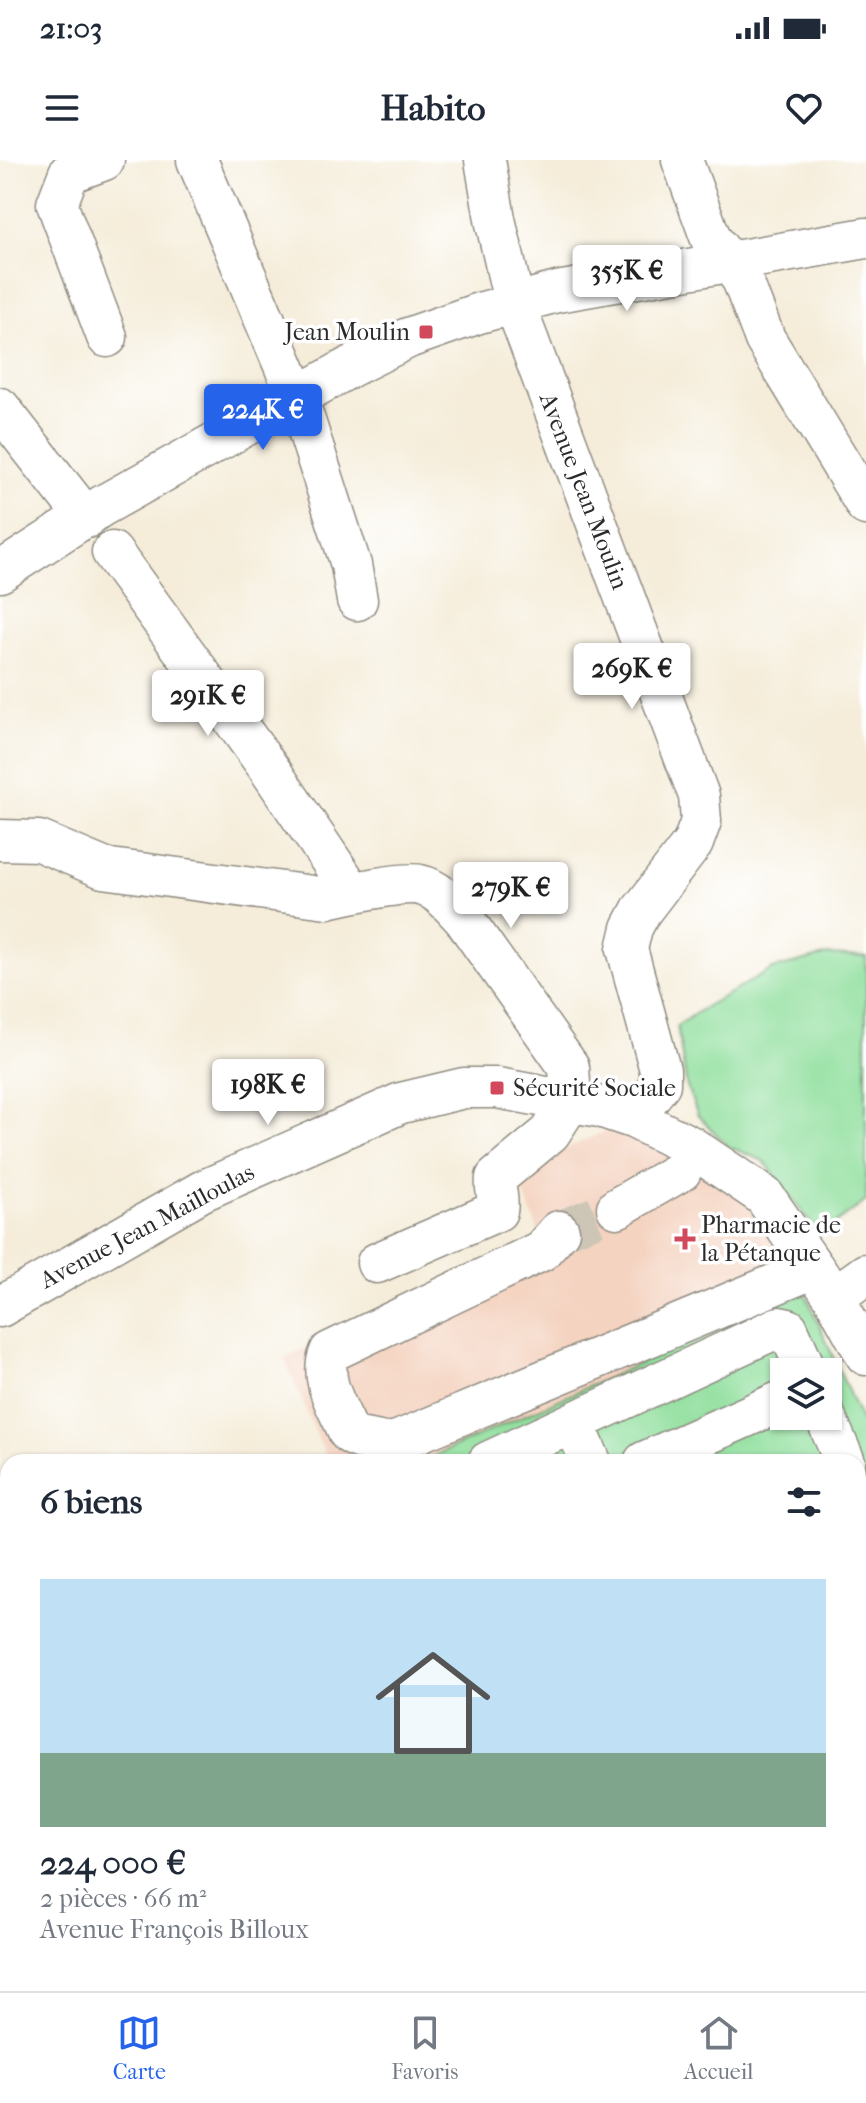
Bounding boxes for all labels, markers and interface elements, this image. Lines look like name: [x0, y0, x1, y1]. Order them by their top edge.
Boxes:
text: 21:03: [40, 11, 102, 46]
icon: menu: [40, 86, 84, 130]
icon: heart: [782, 86, 826, 130]
text: Habito: [380, 87, 486, 129]
pin: 355K €: [562, 245, 692, 313]
text: 355K €: [591, 255, 663, 286]
place label: Jean Moulin: [283, 318, 410, 346]
marker: Jean Moulin: [417, 323, 435, 341]
pin: 224K €: [198, 384, 328, 452]
street label: Avenue Jean Moulin: [533, 388, 634, 593]
text: 224K €: [222, 394, 304, 425]
pin: 269K €: [567, 643, 697, 711]
text: 269K €: [591, 653, 673, 684]
pin: 291K €: [143, 670, 273, 738]
text: 291K €: [170, 680, 246, 711]
pin: 279K €: [446, 862, 576, 930]
text: 279K €: [471, 872, 551, 903]
pin: 198K €: [203, 1059, 333, 1127]
text: 198K €: [230, 1069, 306, 1100]
place label: Sécurité Sociale: [513, 1074, 676, 1102]
marker: Sécurité Sociale: [488, 1079, 506, 1097]
street label: Avenue Jean Mailloulas: [34, 1158, 259, 1295]
place label: Pharmacie de la Pétanque: [700, 1211, 841, 1267]
marker: Pharmacie de la Pétanque: [676, 1230, 694, 1248]
map controls: [770, 1358, 842, 1430]
button: layers: [770, 1358, 842, 1430]
icon: filters: [782, 1480, 826, 1524]
text: 6 biens: [40, 1482, 142, 1522]
icon: home: [361, 1631, 505, 1775]
text: 224 000 €: [40, 1843, 186, 1883]
text: 2 pièces · 66 m²: [40, 1883, 206, 1914]
text: Avenue François Billoux: [40, 1914, 309, 1945]
tab: Carte: [113, 2011, 166, 2085]
tab: Favoris: [391, 2011, 458, 2085]
tab: Accueil: [684, 2011, 753, 2085]

